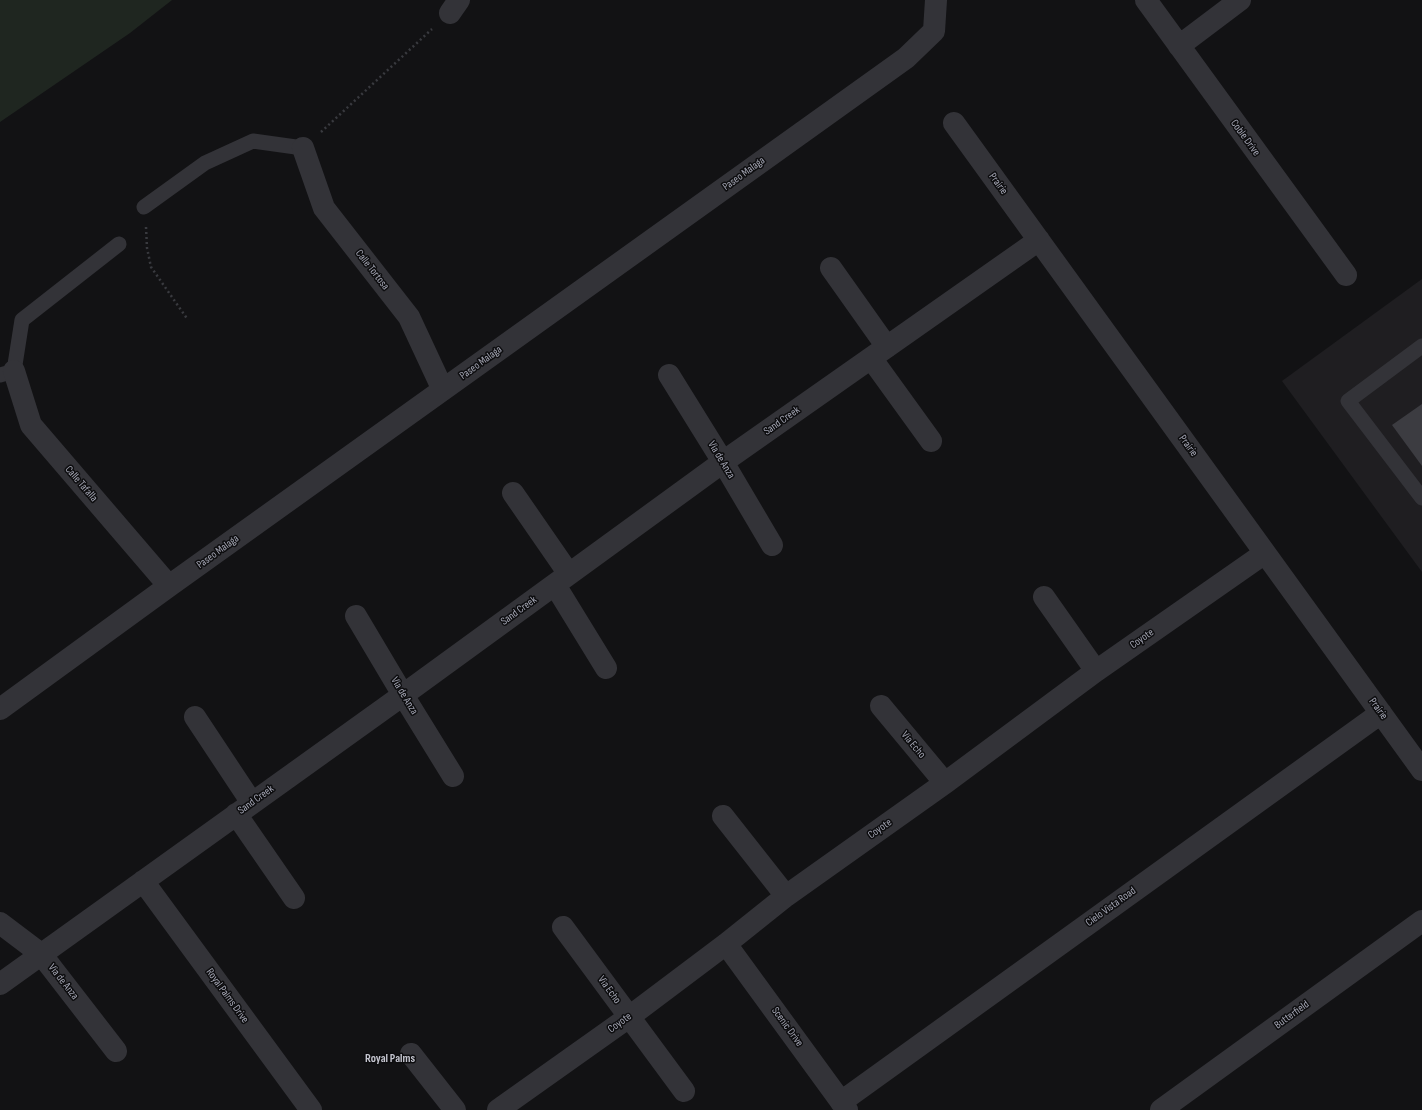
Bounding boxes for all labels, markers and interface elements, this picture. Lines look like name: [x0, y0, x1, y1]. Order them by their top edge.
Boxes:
street label: Coble Drive: [1227, 117, 1263, 159]
street label: Paseo Malaga: [720, 154, 768, 194]
street label: Prairie: [986, 171, 1010, 197]
street label: Calle Tortosa: [352, 247, 392, 293]
street label: Paseo Malaga: [457, 343, 505, 383]
street label: Sand Creek: [761, 404, 803, 438]
street label: Prairie: [1176, 433, 1200, 459]
street label: Via de Anza: [705, 439, 737, 481]
street label: Calle Tafalla: [62, 463, 100, 505]
street label: Paseo Malaga: [194, 532, 242, 572]
street label: Sand Creek: [498, 594, 540, 628]
street label: Coyote: [1128, 626, 1156, 652]
street label: Via de Anza: [388, 675, 420, 717]
street label: Prairie: [1366, 696, 1390, 722]
street label: Via Echo: [898, 729, 928, 761]
street label: Sand Creek: [235, 783, 277, 817]
street label: Coyote: [866, 816, 894, 842]
street label: Cielo Vista Road: [1083, 884, 1139, 930]
street label: Via de Anza: [45, 962, 81, 1002]
street label: Royal Palms Drive: [203, 966, 251, 1026]
street label: Via Echo: [595, 974, 623, 1006]
street label: Butterfield: [1272, 998, 1312, 1032]
street label: Scenic Drive: [768, 1005, 806, 1049]
street label: Coyote: [606, 1010, 634, 1036]
district label: Royal Palms: [365, 1052, 415, 1066]

